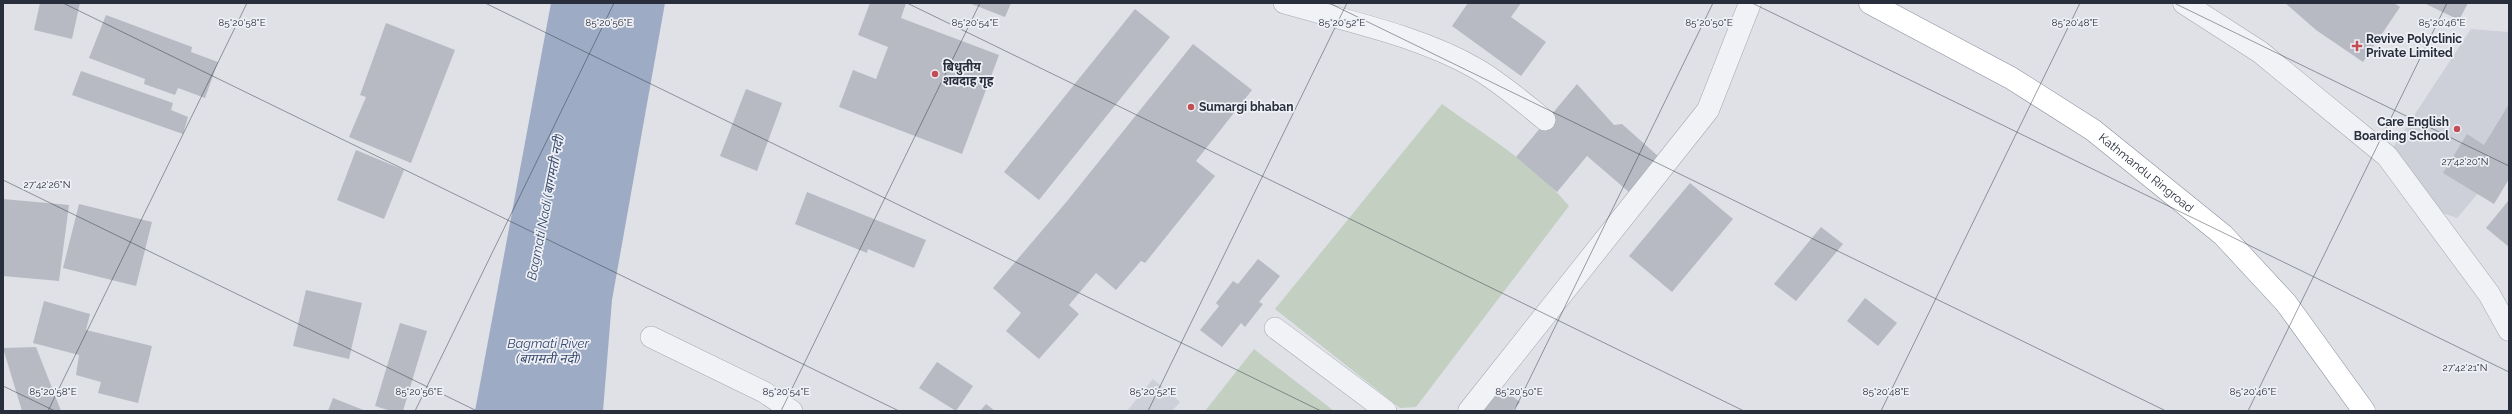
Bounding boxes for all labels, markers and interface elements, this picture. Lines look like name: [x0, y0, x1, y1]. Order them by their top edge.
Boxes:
text: 85°20'58"E: [218, 17, 266, 28]
text: 85°20'56"E: [585, 17, 633, 28]
text: 85°20'54"E: [952, 17, 998, 28]
text: 85°20'52"E: [1319, 17, 1365, 28]
text: 85°20'50"E: [1685, 17, 1733, 28]
text: 85°20'48"E: [2052, 17, 2098, 28]
text: 85°20'46"E: [2418, 17, 2466, 28]
place label: Revive Polyclinic Private Limited: [2366, 32, 2462, 60]
marker: Revive Polyclinic Private Limited: [2351, 40, 2363, 52]
place label: बिधुतीय शवदाह गृह: [943, 59, 994, 89]
marker: बिधुतीय शवदाह गृह: [930, 69, 940, 79]
place label: Sumargi bhaban: [1199, 100, 1293, 114]
marker: Sumargi bhaban: [1186, 102, 1196, 112]
place label: Care English Boarding School: [2354, 115, 2449, 143]
marker: Care English Boarding School: [2452, 124, 2462, 134]
street label: Kathmandu Ringroad: [2096, 130, 2196, 215]
water label: Bagmati Nadi (बागमती नदी): [524, 132, 567, 281]
text: 27°42'20"N: [2442, 156, 2488, 167]
text: 27°42'26"N: [24, 179, 70, 190]
water label: Bagmati River (बागमती नदी): [507, 336, 589, 366]
text: 27°42'21"N: [2443, 362, 2487, 373]
text: 85°20'58"E: [29, 386, 77, 397]
text: 85°20'56"E: [395, 386, 443, 397]
text: 85°20'54"E: [763, 386, 809, 397]
text: 85°20'52"E: [1130, 386, 1176, 397]
text: 85°20'50"E: [1495, 386, 1543, 397]
text: 85°20'48"E: [1863, 386, 1909, 397]
text: 85°20'46"E: [2229, 386, 2277, 397]

